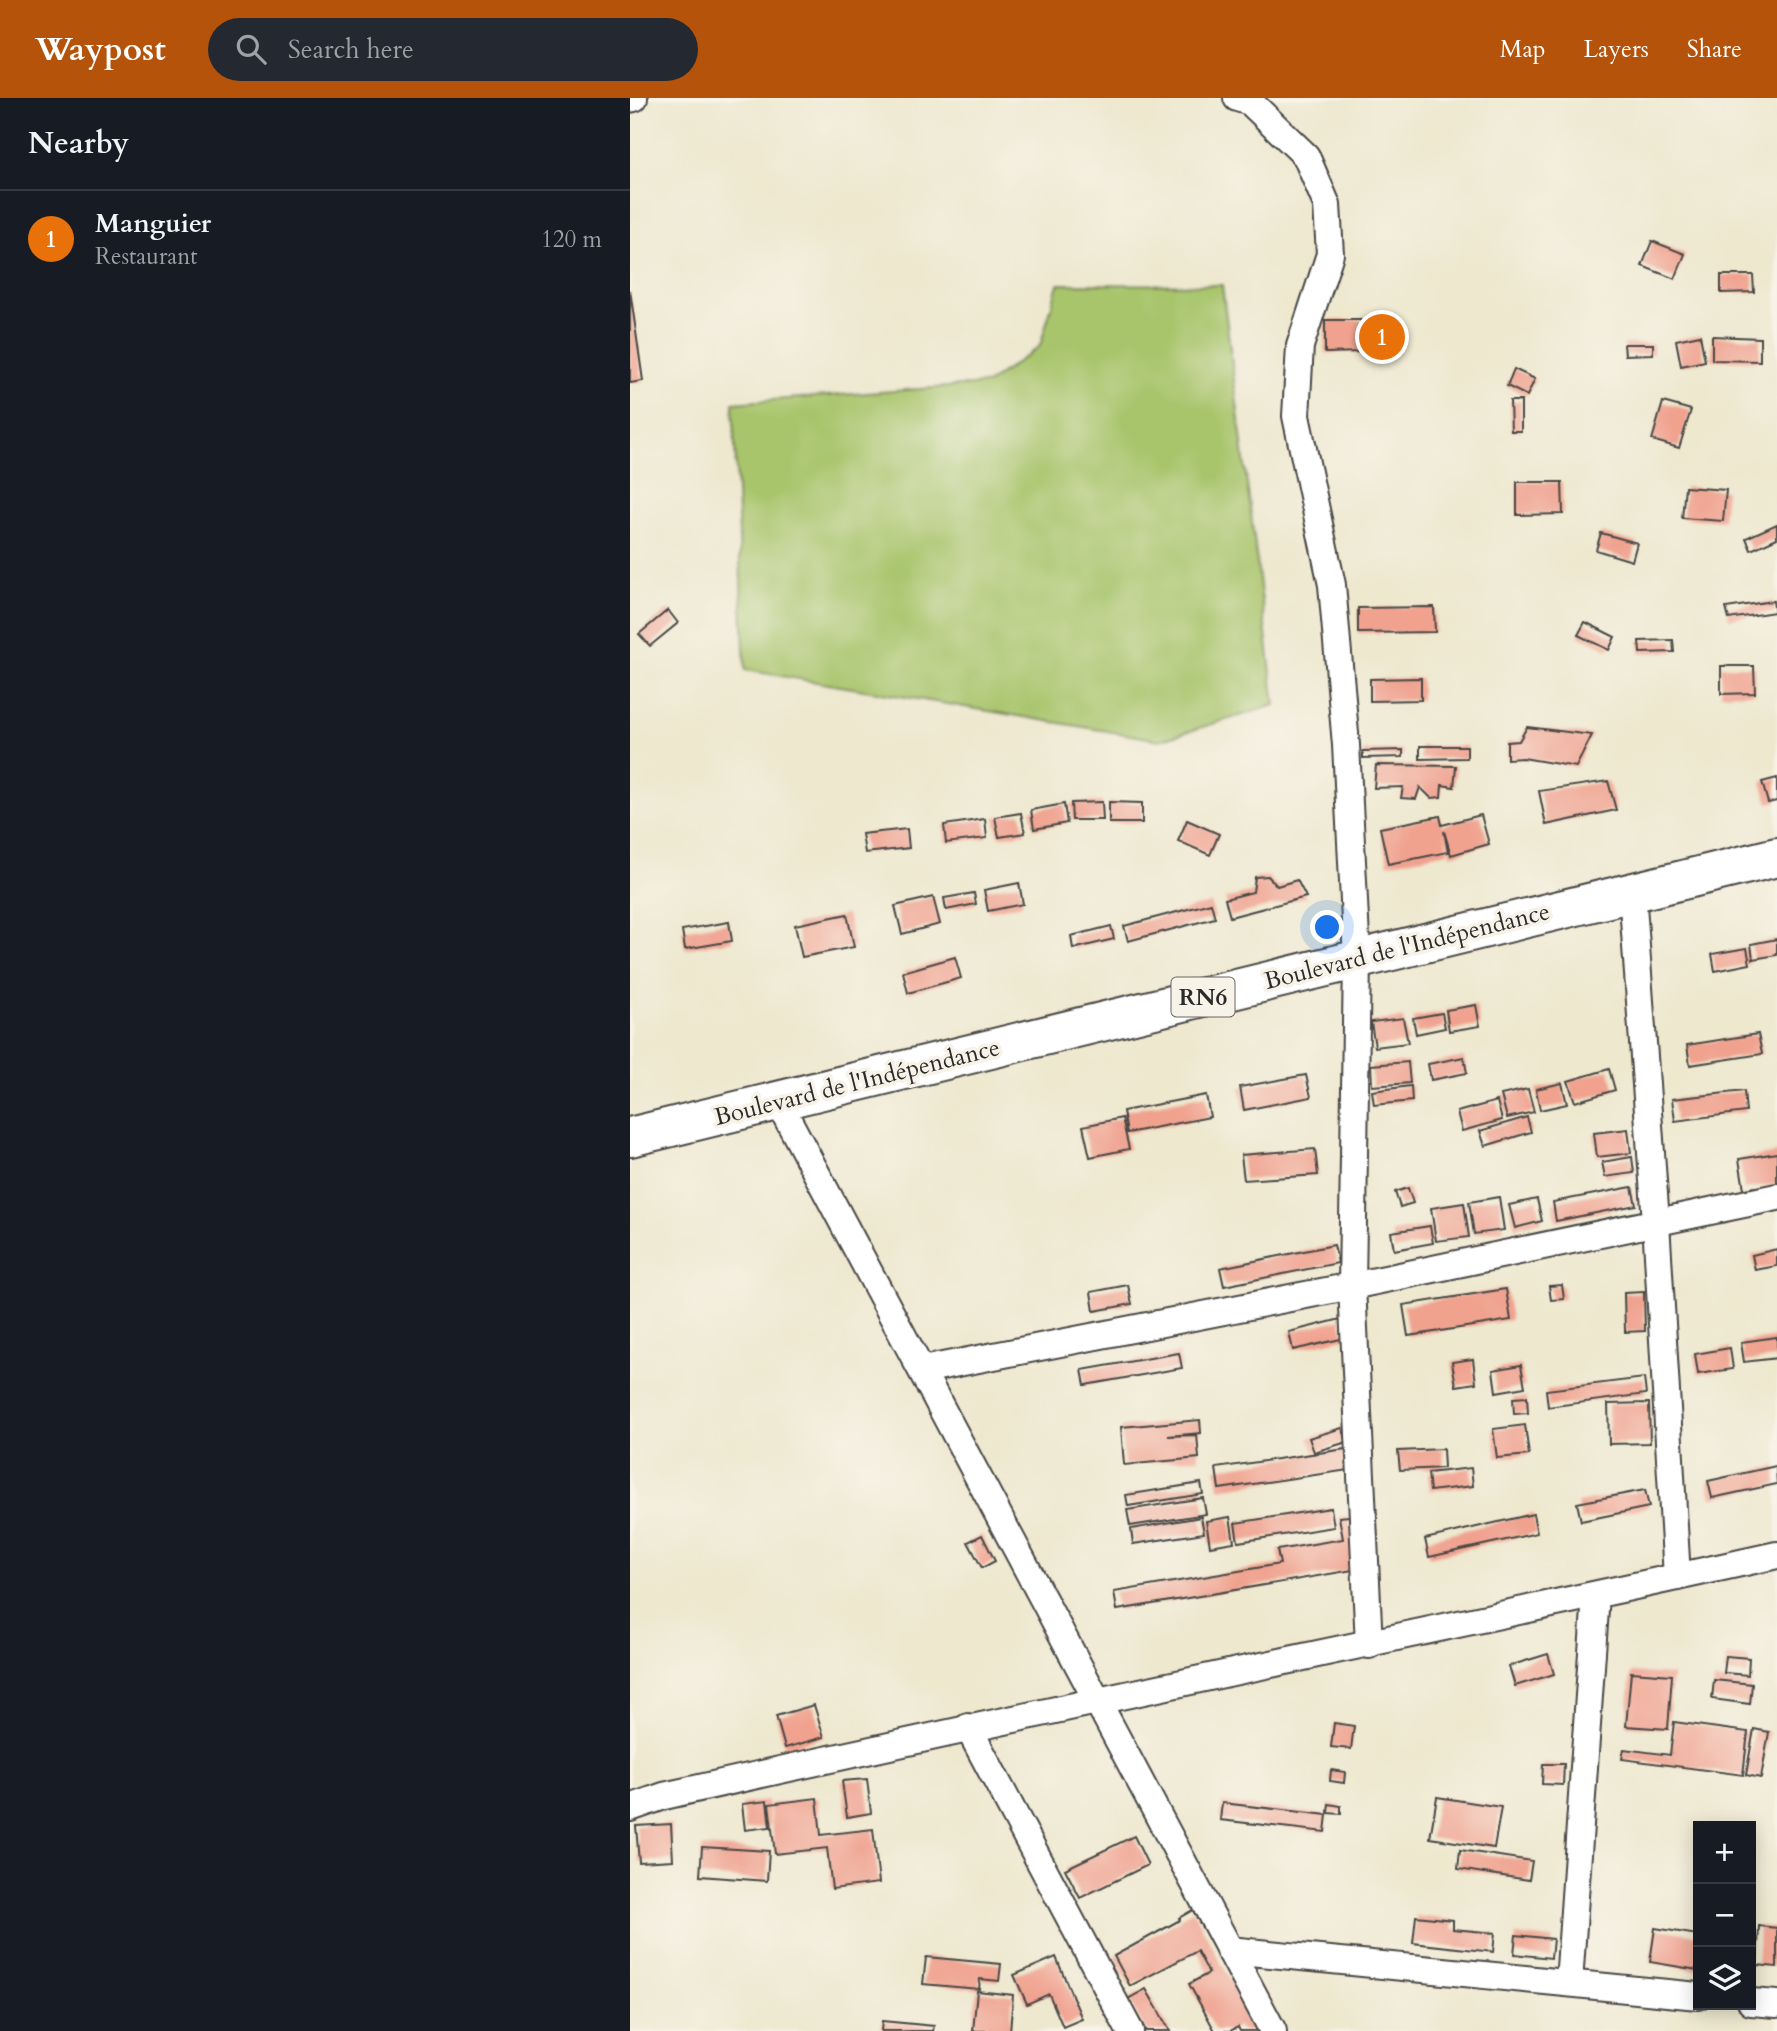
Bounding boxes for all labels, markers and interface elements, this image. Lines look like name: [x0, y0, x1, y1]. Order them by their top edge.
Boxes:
search box: [208, 18, 698, 81]
text: Waypost: [35, 27, 166, 72]
icon: search: [232, 30, 270, 68]
text: Search here: [288, 32, 414, 67]
text: Map: [1500, 33, 1546, 66]
text: Layers: [1584, 33, 1649, 66]
text: Share: [1687, 33, 1742, 66]
text: Nearby: [28, 123, 129, 164]
text: Manguier: [95, 206, 211, 241]
text: 1: [45, 224, 57, 255]
text: 120 m: [541, 224, 602, 255]
text: Restaurant: [95, 241, 198, 272]
pin: 1: [1359, 311, 1405, 363]
street label: Boulevard de l'Indépendance: [1261, 895, 1553, 998]
your location: [1310, 910, 1344, 944]
road number: RN6: [1172, 977, 1234, 1016]
street label: Boulevard de l'Indépendance: [711, 1031, 1003, 1134]
map controls: [1693, 1821, 1756, 2010]
button: +: [1693, 1821, 1756, 1884]
button: −: [1693, 1884, 1756, 1947]
button: layers: [1693, 1947, 1756, 2010]

